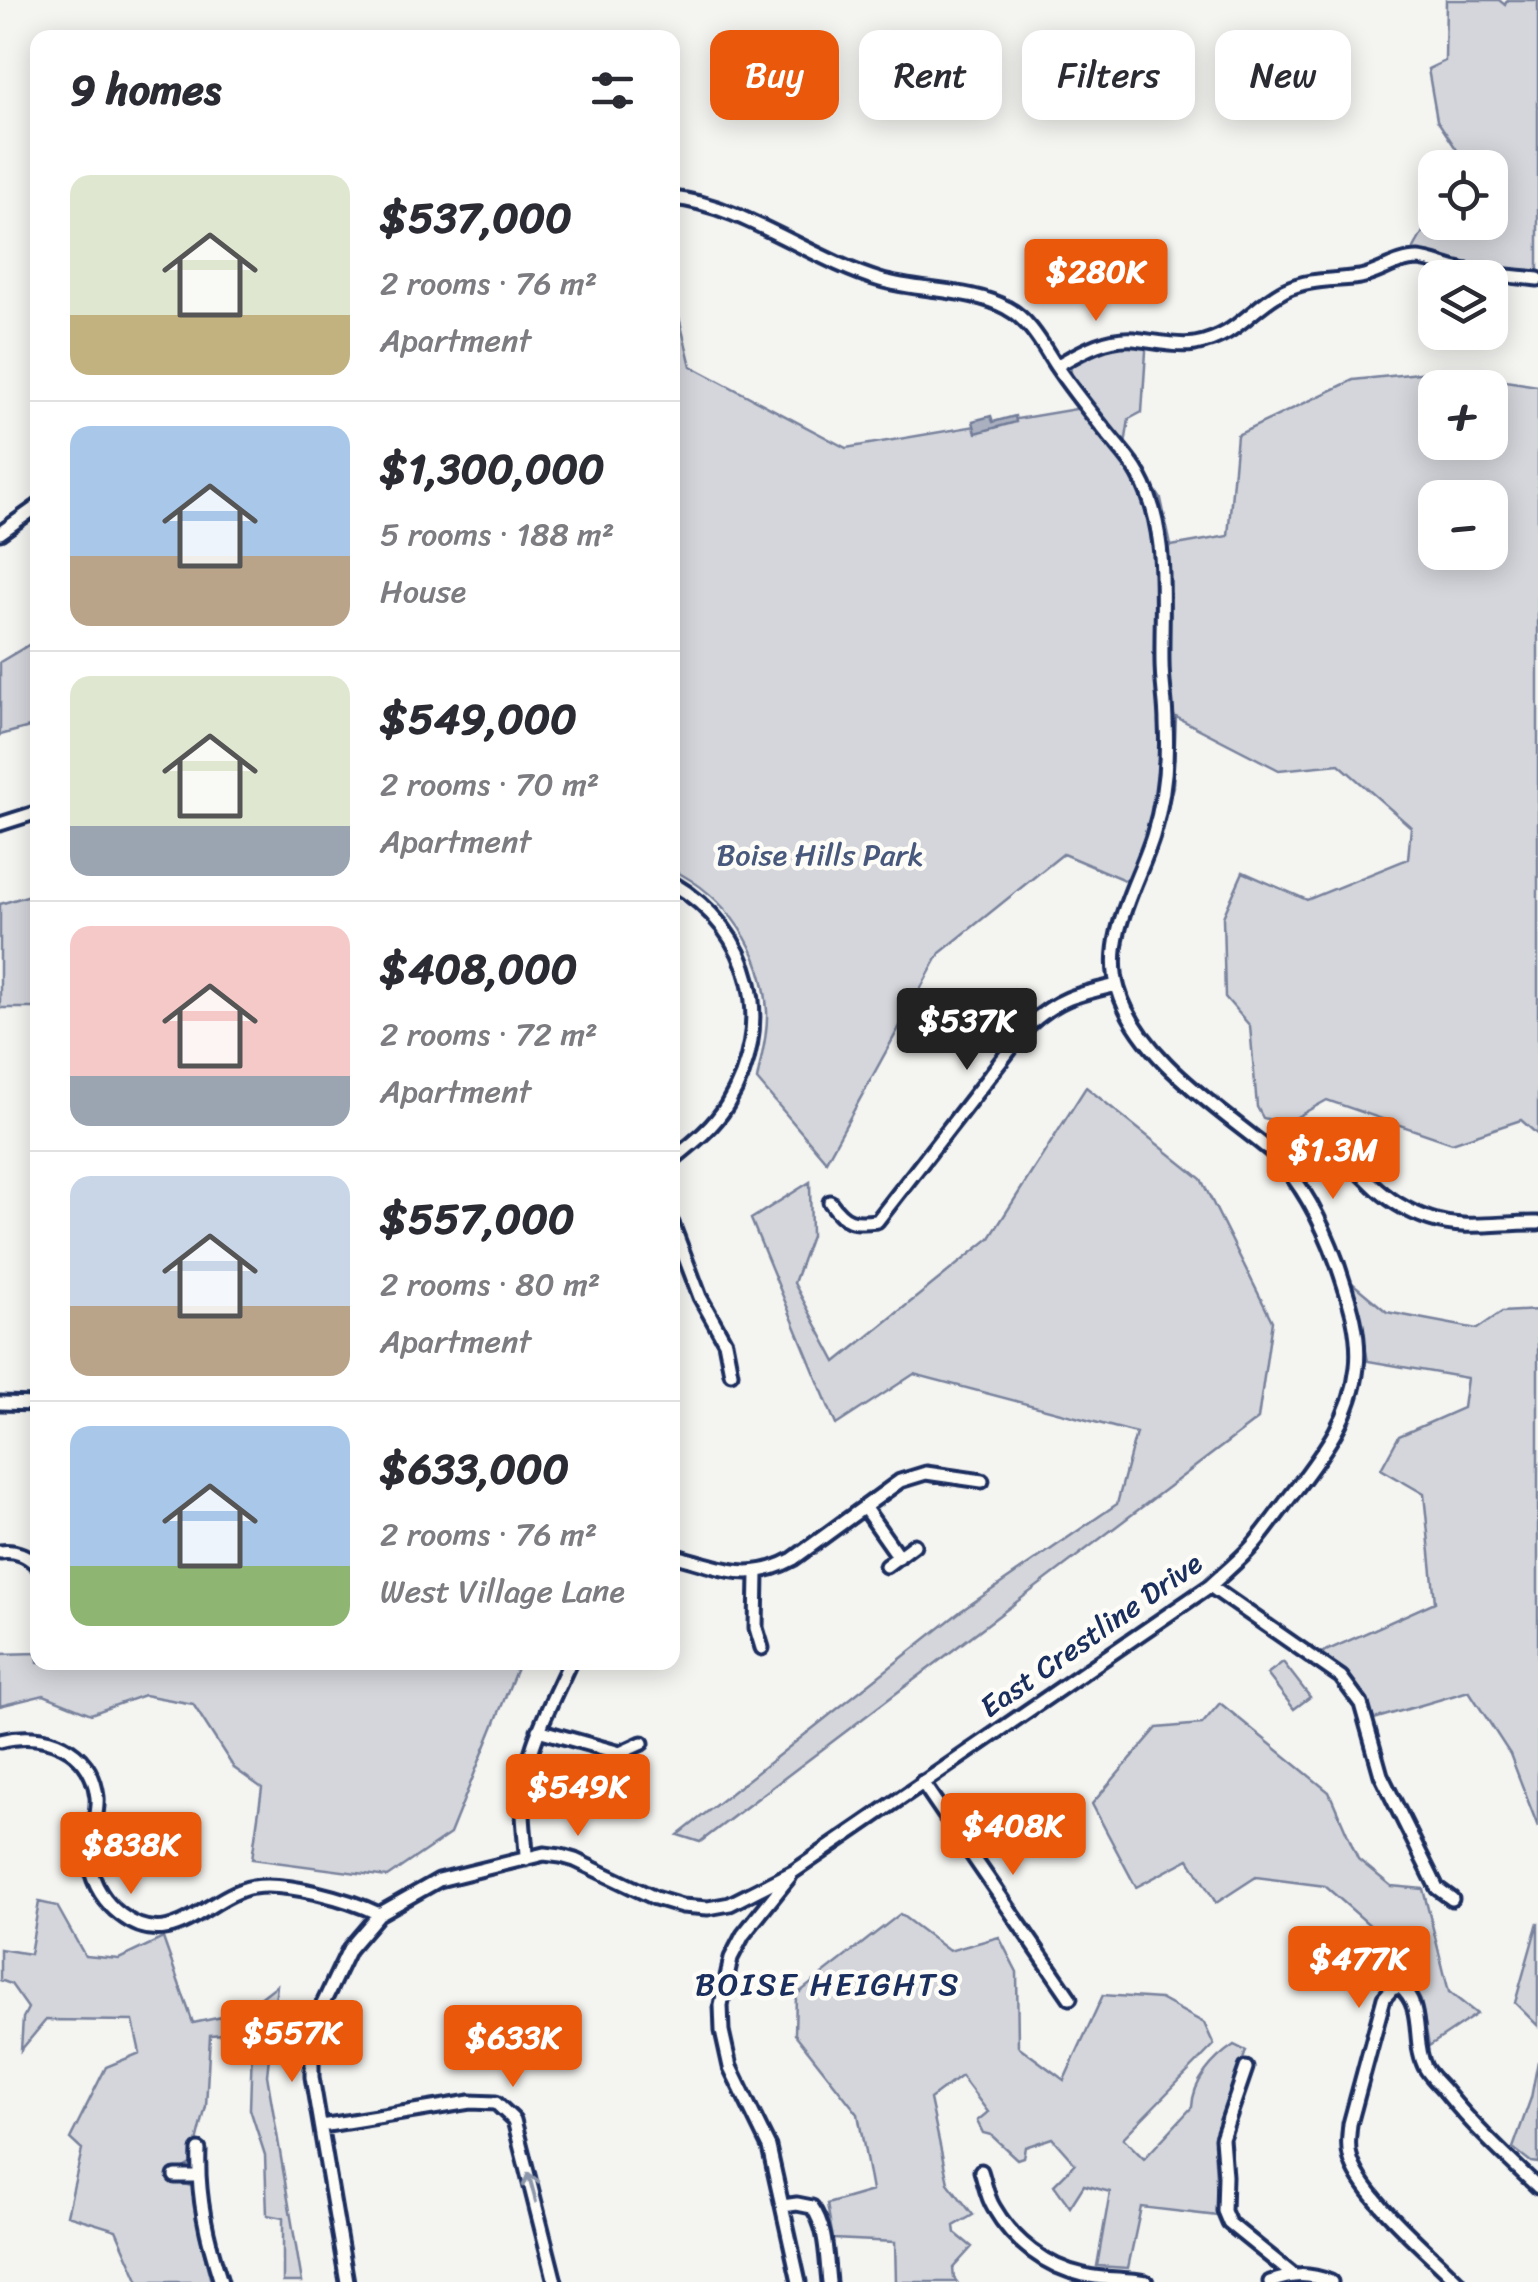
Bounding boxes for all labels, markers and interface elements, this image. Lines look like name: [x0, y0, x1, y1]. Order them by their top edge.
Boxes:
chip: Buy: [710, 30, 839, 120]
chip: Rent: [859, 30, 1002, 120]
chip: Filters: [1022, 30, 1195, 120]
chip: New: [1215, 30, 1351, 120]
text: 9 homes: [70, 53, 221, 127]
icon: filters: [585, 63, 640, 118]
map controls: [1418, 150, 1508, 570]
button: locate: [1418, 150, 1508, 240]
text: $537,000: [380, 181, 572, 255]
icon: home: [150, 215, 270, 335]
pin: $280K: [1026, 239, 1166, 324]
text: $280K: [1047, 243, 1145, 300]
text: 2 rooms · 76 m²: [380, 255, 597, 312]
button: layers: [1418, 260, 1508, 350]
text: Apartment: [380, 312, 531, 369]
button: +: [1418, 370, 1508, 460]
text: $1,300,000: [380, 432, 605, 506]
icon: home: [150, 466, 270, 586]
button: −: [1418, 480, 1508, 570]
text: 5 rooms · 188 m²: [380, 506, 614, 563]
text: House: [380, 563, 466, 620]
text: $549,000: [380, 682, 577, 756]
icon: home: [150, 716, 270, 836]
text: 2 rooms · 70 m²: [380, 756, 599, 813]
text: Apartment: [380, 813, 531, 870]
park label: Boise Hills Park: [716, 828, 924, 882]
text: $408,000: [380, 932, 577, 1006]
icon: home: [150, 966, 270, 1086]
pin: $537K: [897, 988, 1037, 1073]
text: $537K: [919, 992, 1015, 1049]
text: 2 rooms · 72 m²: [380, 1006, 598, 1063]
text: Apartment: [380, 1063, 531, 1120]
pin: $1.3M: [1263, 1117, 1403, 1202]
text: $1.3M: [1289, 1121, 1377, 1178]
text: $557,000: [380, 1182, 575, 1256]
icon: home: [150, 1216, 270, 1336]
text: 2 rooms · 80 m²: [380, 1256, 600, 1313]
text: Apartment: [380, 1313, 531, 1370]
text: $633,000: [380, 1432, 569, 1506]
icon: home: [150, 1466, 270, 1586]
text: 2 rooms · 76 m²: [380, 1506, 597, 1563]
street label: East Crestline Drive: [968, 1537, 1214, 1733]
text: West Village Lane: [380, 1563, 625, 1620]
pin: $549K: [508, 1754, 648, 1839]
text: $549K: [528, 1758, 628, 1815]
pin: $408K: [943, 1793, 1083, 1878]
text: $408K: [963, 1797, 1063, 1854]
pin: $838K: [61, 1812, 201, 1897]
text: $838K: [82, 1816, 180, 1873]
pin: $477K: [1289, 1926, 1429, 2011]
text: $477K: [1310, 1930, 1408, 1987]
district label: BOISE HEIGHTS: [695, 1956, 961, 2013]
pin: $557K: [222, 2000, 362, 2085]
text: $557K: [243, 2004, 341, 2061]
pin: $633K: [443, 2005, 583, 2090]
text: $633K: [466, 2009, 560, 2066]
one-way arrow: [522, 2172, 541, 2203]

